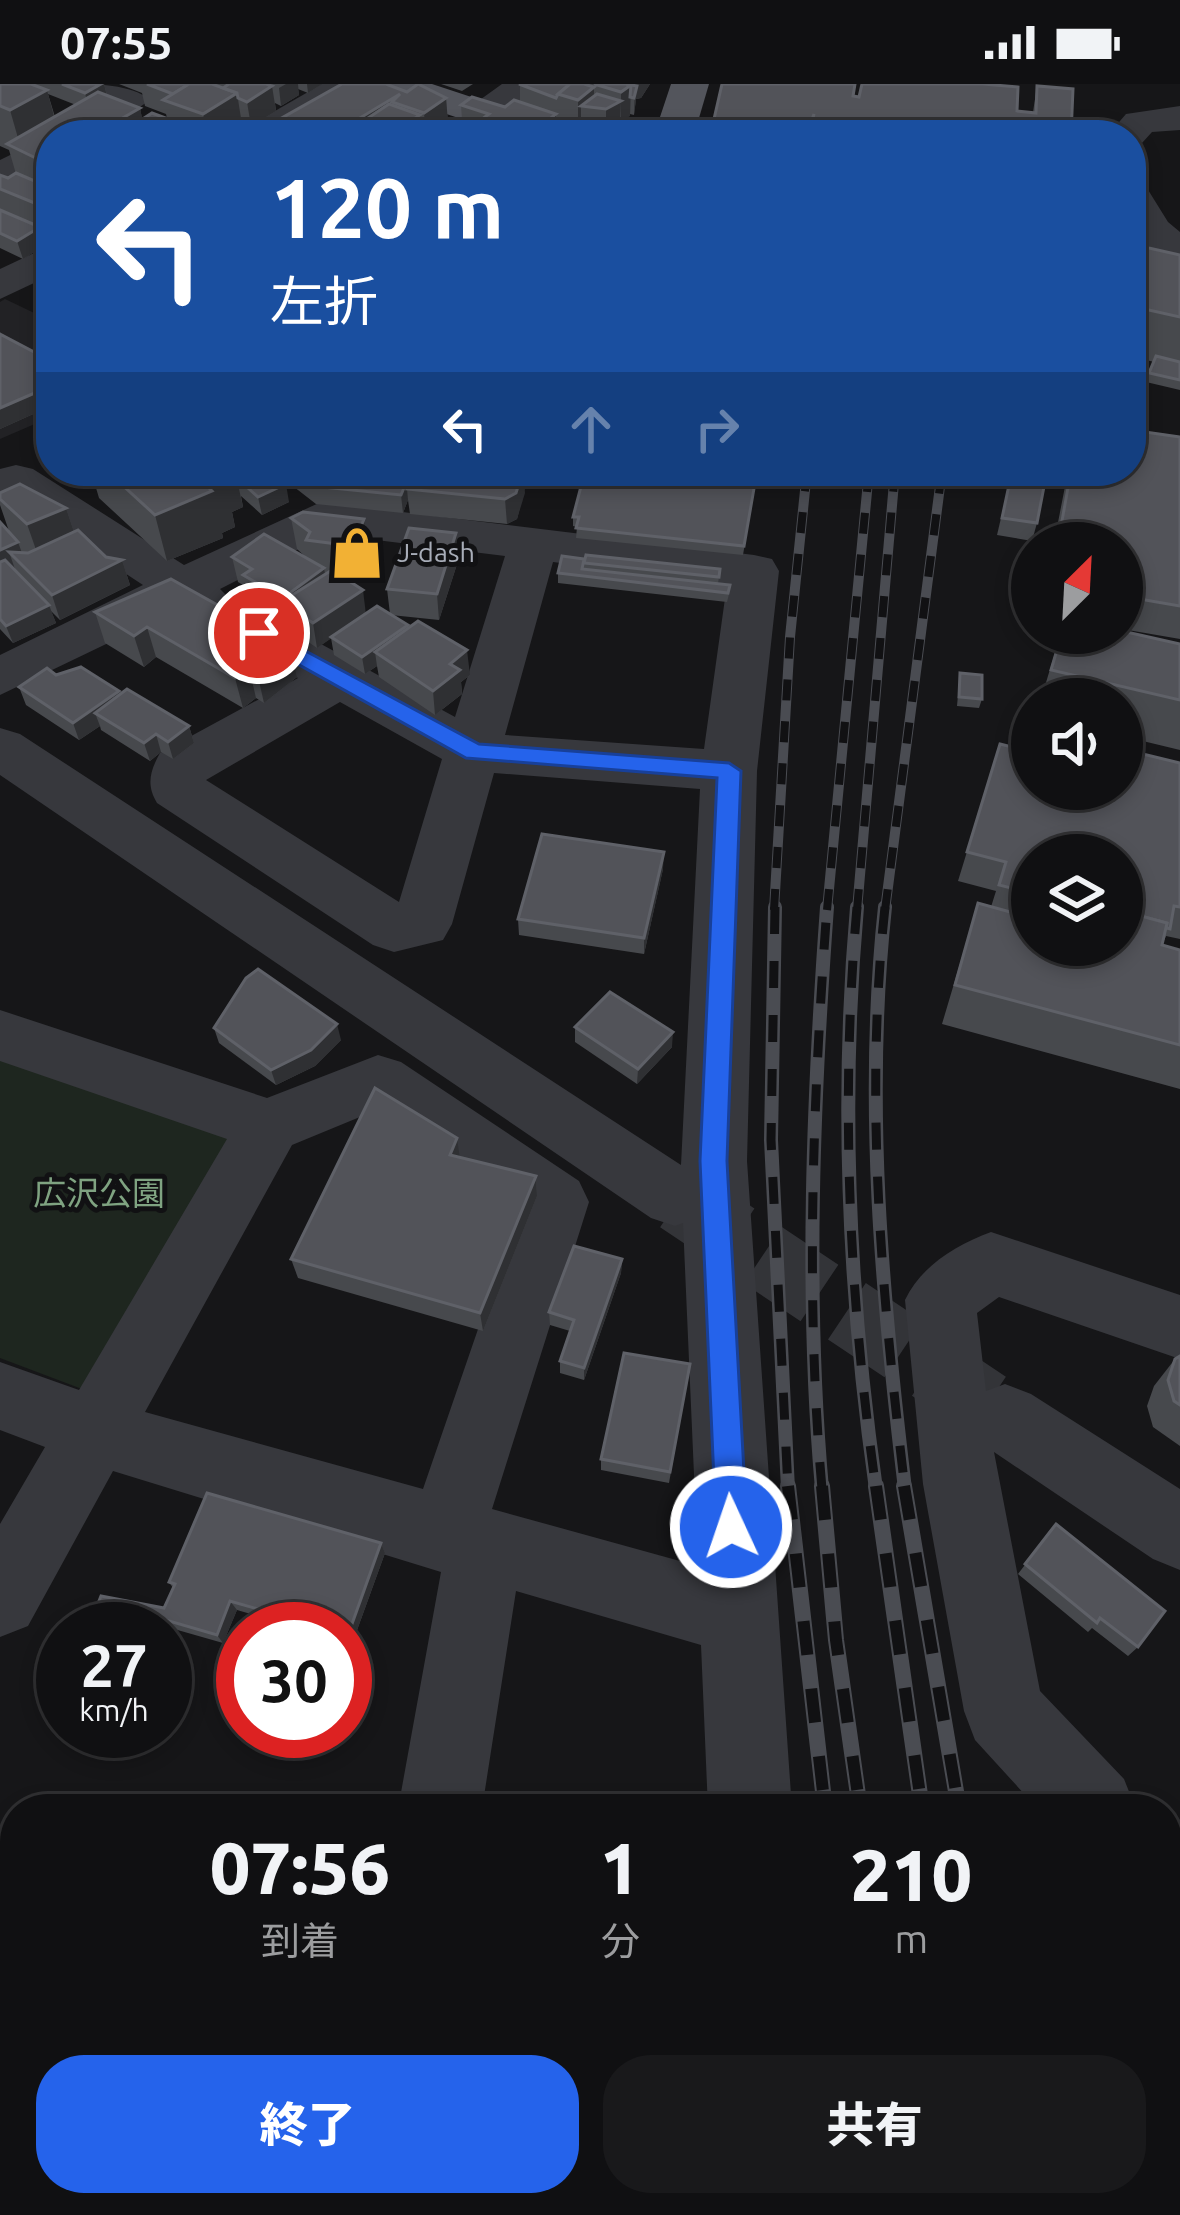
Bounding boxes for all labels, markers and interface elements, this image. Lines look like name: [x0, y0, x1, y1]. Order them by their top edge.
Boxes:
text: 07:55: [60, 17, 173, 68]
text: 120 m: [270, 160, 504, 254]
icon: left: [72, 168, 228, 324]
text: 左折: [270, 271, 378, 331]
icon: left: [432, 396, 498, 462]
icon: ahead: [558, 396, 624, 462]
icon: right: [684, 396, 750, 462]
north arrow: [1011, 522, 1143, 654]
map controls: [1011, 522, 1143, 966]
shop icon: J-dash: [328, 524, 386, 582]
place label: J-dash: [397, 537, 475, 567]
pin: [208, 582, 310, 684]
icon: arrive: [226, 600, 292, 666]
button: sound: [1011, 678, 1143, 810]
button: layers: [1011, 834, 1143, 966]
park label: 広沢公園: [33, 1174, 165, 1211]
position arrow: [668, 1464, 794, 1590]
speed limit sign: 30: [216, 1602, 372, 1758]
text: 27: [80, 1631, 148, 1698]
text: km/h: [79, 1693, 149, 1727]
text: 07:56: [210, 1827, 390, 1908]
text: 1: [600, 1827, 640, 1908]
text: 210: [850, 1834, 972, 1915]
text: m: [894, 1917, 928, 1960]
text: 到着: [261, 1919, 339, 1962]
text: 分: [601, 1919, 640, 1962]
button: 終了: [36, 2055, 579, 2193]
button: 共有: [603, 2055, 1146, 2193]

